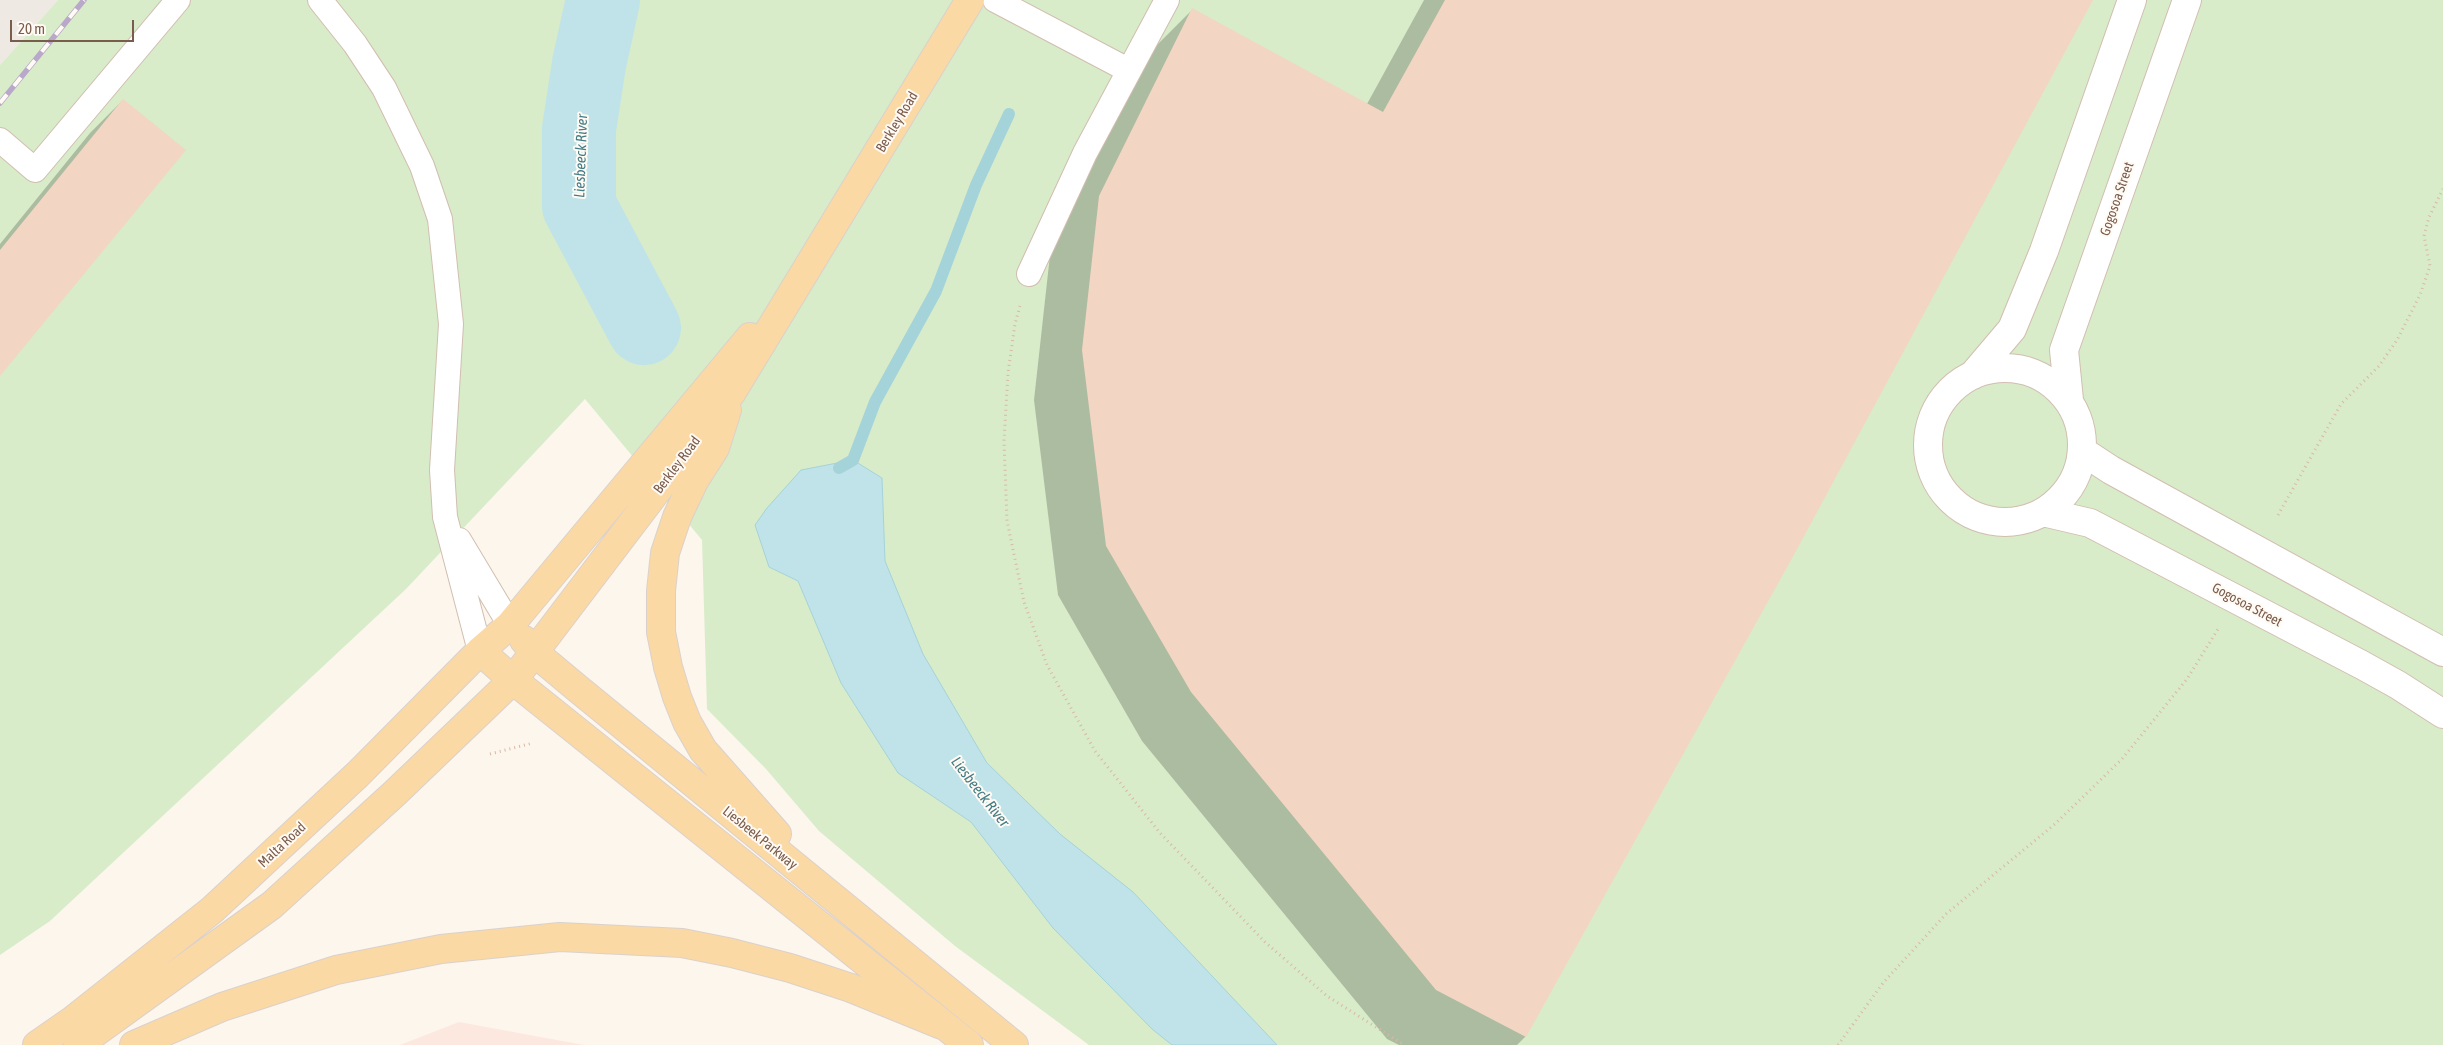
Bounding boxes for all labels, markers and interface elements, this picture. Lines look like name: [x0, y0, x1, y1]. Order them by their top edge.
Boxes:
scale bar: [12, 10, 136, 42]
text: 20 m: [18, 20, 45, 37]
street label: Berkley Road: [872, 89, 922, 155]
water label: Liesbeeck River: [571, 114, 591, 198]
street label: Gogosoa Street: [2097, 160, 2137, 238]
street label: Berkley Road: [650, 433, 704, 497]
street label: Gogosoa Street: [2209, 580, 2285, 630]
water label: Liesbeeck River: [947, 753, 1013, 831]
street label: Liesbeek Parkway: [719, 803, 801, 873]
street label: Malta Road: [255, 819, 309, 871]

